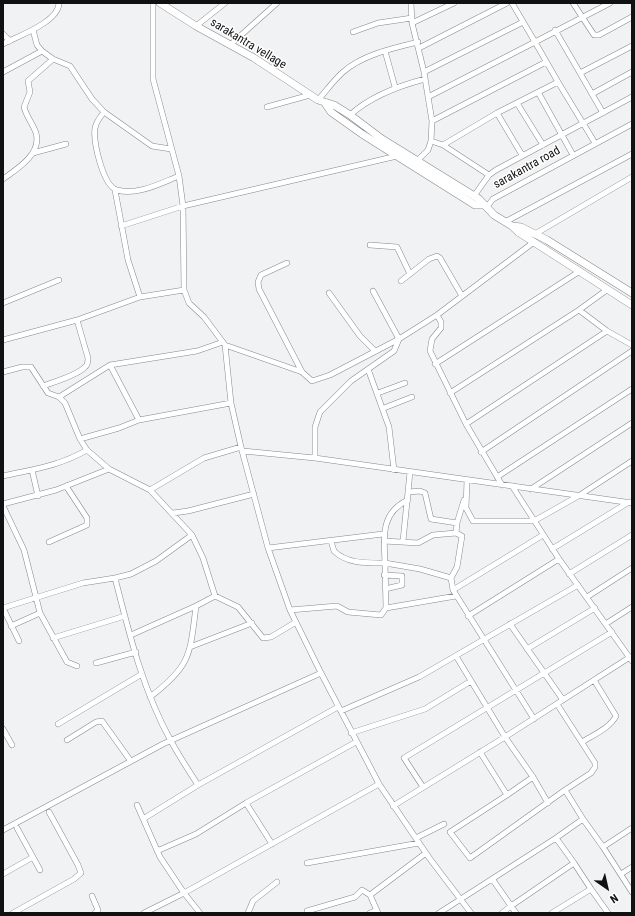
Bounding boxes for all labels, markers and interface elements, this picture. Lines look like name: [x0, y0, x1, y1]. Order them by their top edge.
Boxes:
street label: sarakantra vellage: [207, 16, 289, 72]
street label: sarakantra road: [491, 144, 563, 192]
north arrow: [587, 868, 627, 908]
text: N: [608, 891, 620, 906]

